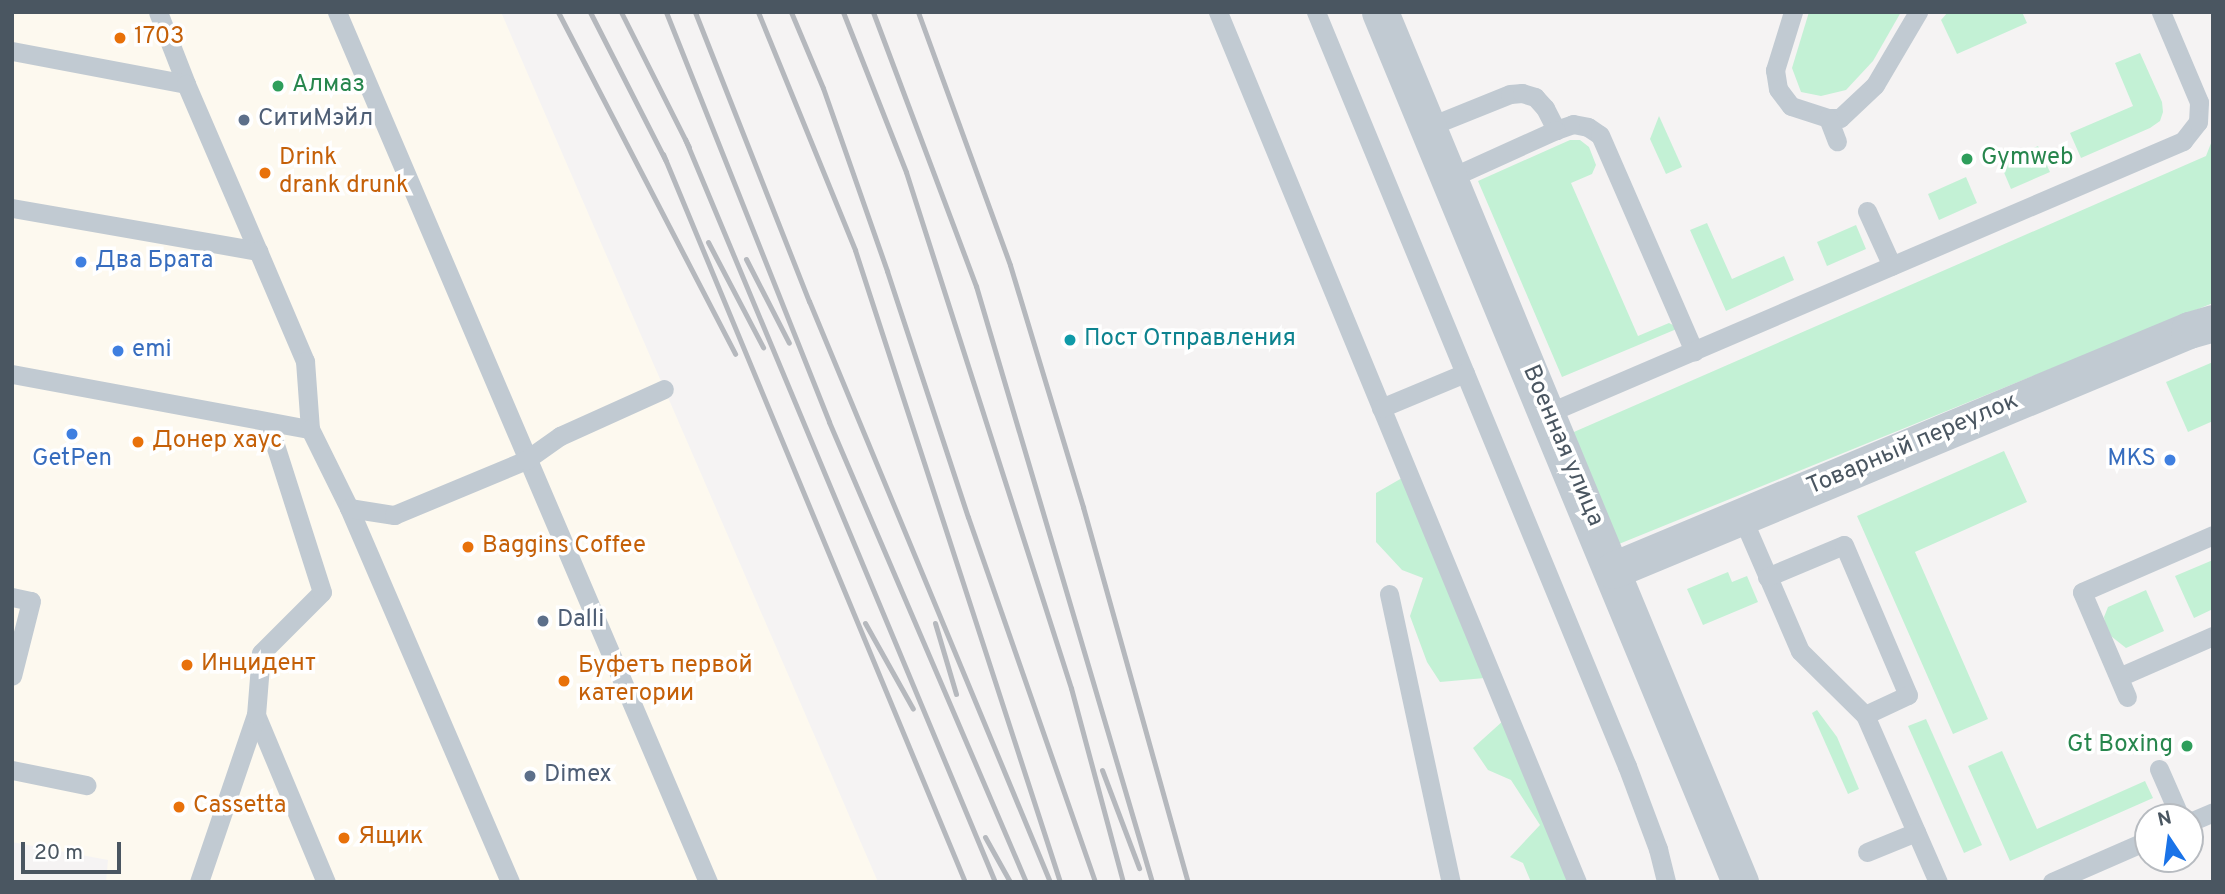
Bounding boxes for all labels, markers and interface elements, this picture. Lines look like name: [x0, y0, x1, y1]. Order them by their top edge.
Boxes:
place label: 1703: [134, 24, 185, 52]
marker: 1703: [112, 30, 128, 46]
place label: Алмаз: [292, 72, 365, 100]
marker: Алмаз: [270, 78, 286, 94]
place label: СитиМэйл: [258, 106, 373, 134]
marker: СитиМэйл: [236, 112, 252, 128]
place label: Drink drank drunk: [279, 145, 409, 201]
place label: Gymweb: [1981, 145, 2073, 173]
marker: Gymweb: [1959, 151, 1975, 167]
marker: Drink drank drunk: [257, 165, 273, 181]
place label: Два Брата: [95, 248, 213, 276]
marker: Два Брата: [73, 254, 89, 270]
place label: Пост Отправления: [1084, 326, 1296, 354]
marker: Пост Отправления: [1062, 332, 1078, 348]
place label: emi: [132, 337, 172, 365]
marker: emi: [110, 343, 126, 359]
street label: Военная улица: [1515, 361, 1609, 531]
street label: Товарный переулок: [1803, 387, 2023, 503]
marker: GetPen: [64, 426, 80, 442]
place label: Донер хаус: [152, 428, 282, 456]
marker: Донер хаус: [130, 434, 146, 450]
place label: GetPen: [32, 446, 112, 474]
place label: MKS: [2107, 446, 2156, 474]
marker: MKS: [2162, 452, 2178, 468]
place label: Baggins Coffee: [482, 533, 646, 561]
marker: Baggins Coffee: [460, 539, 476, 555]
place label: Dalli: [557, 607, 604, 635]
marker: Dalli: [535, 613, 551, 629]
place label: Инцидент: [201, 651, 316, 679]
place label: Буфетъ первой категории: [578, 653, 753, 709]
marker: Инцидент: [179, 657, 195, 673]
marker: Буфетъ первой категории: [556, 673, 572, 689]
place label: Gt Boxing: [2067, 732, 2173, 760]
marker: Gt Boxing: [2179, 738, 2195, 754]
place label: Dimex: [544, 762, 612, 790]
marker: Dimex: [522, 768, 538, 784]
place label: Cassetta: [193, 793, 286, 821]
marker: Cassetta: [171, 799, 187, 815]
north arrow: [2134, 803, 2204, 873]
text: N: [2155, 806, 2174, 833]
place label: Ящик: [358, 824, 424, 852]
scale bar: [24, 828, 124, 872]
marker: Ящик: [336, 830, 352, 846]
text: 20 m: [34, 840, 83, 867]

